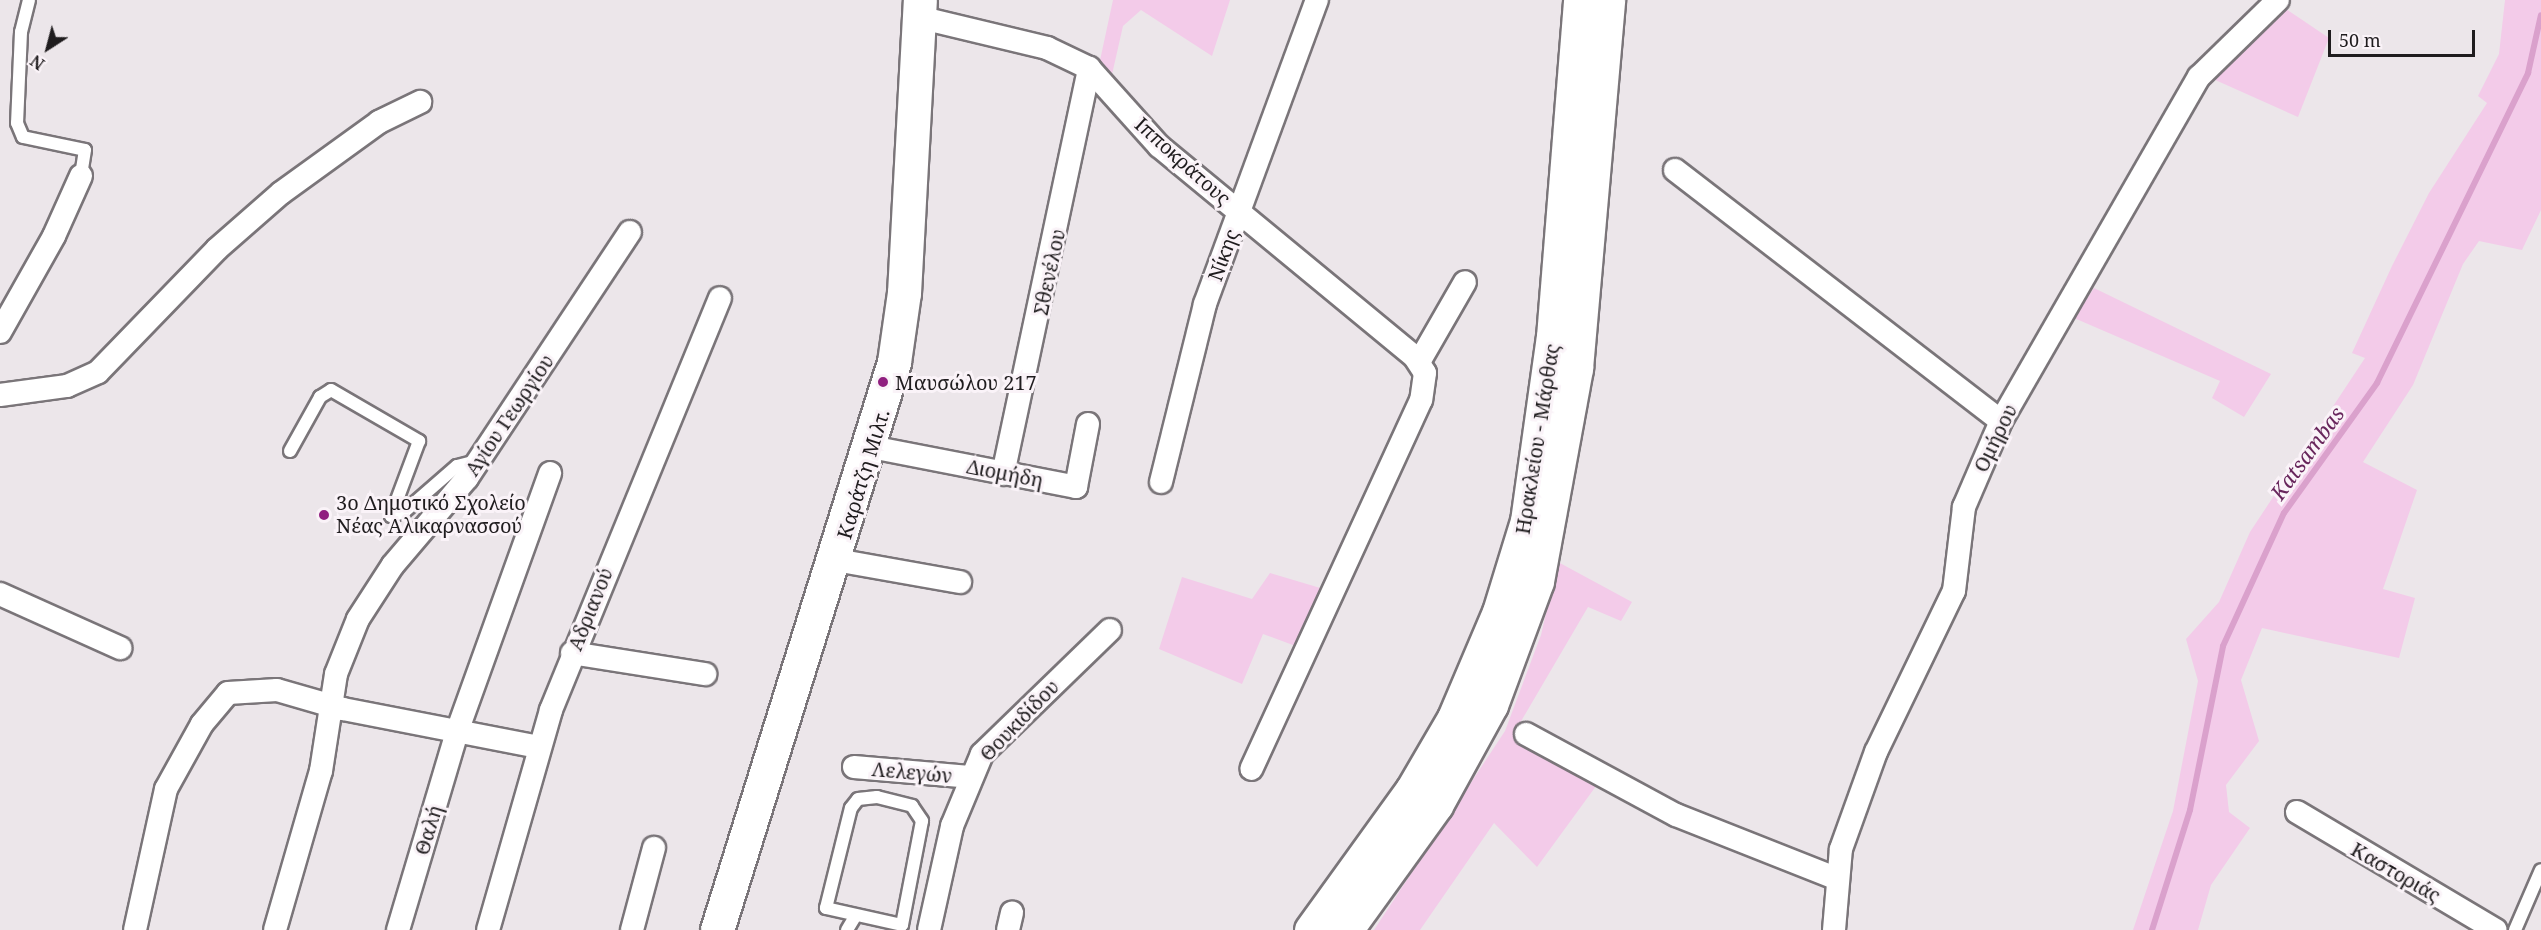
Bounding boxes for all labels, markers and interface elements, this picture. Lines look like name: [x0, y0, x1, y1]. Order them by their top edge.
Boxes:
north arrow: [18, 18, 78, 78]
scale bar: [2331, 18, 2478, 56]
text: 50 m: [2339, 28, 2381, 52]
text: N: [26, 50, 49, 75]
street label: Ιπποκράτους: [1130, 112, 1236, 210]
street label: Νίκης: [1203, 226, 1243, 284]
street label: Σθενέλου: [1028, 227, 1070, 317]
street label: Ηρακλείου - Μάρθας: [1510, 342, 1564, 536]
street label: Αγίου Γεωργίου: [460, 350, 558, 480]
place label: Μαυσώλου 217: [895, 370, 1037, 394]
marker: Μαυσώλου 217: [876, 375, 890, 389]
street label: Ομήρου: [1968, 400, 2022, 476]
water label: Katsambas: [2265, 401, 2349, 505]
street label: Καράτζη Μιλτ.: [832, 406, 894, 542]
street label: Διομήδη: [965, 454, 1045, 492]
place label: 3ο Δημοτικό Σχολείο Νέας Αλικαρνασσού: [336, 491, 526, 538]
marker: 3ο Δημοτικό Σχολείο Νέας Αλικαρνασσού: [317, 508, 331, 522]
street label: Αδριανού: [563, 564, 617, 654]
street label: Θουκιδίδου: [974, 674, 1064, 766]
street label: Λελεγών: [871, 757, 953, 787]
street label: Θαλή: [409, 802, 447, 858]
street label: Καστοριάς: [2347, 837, 2445, 907]

